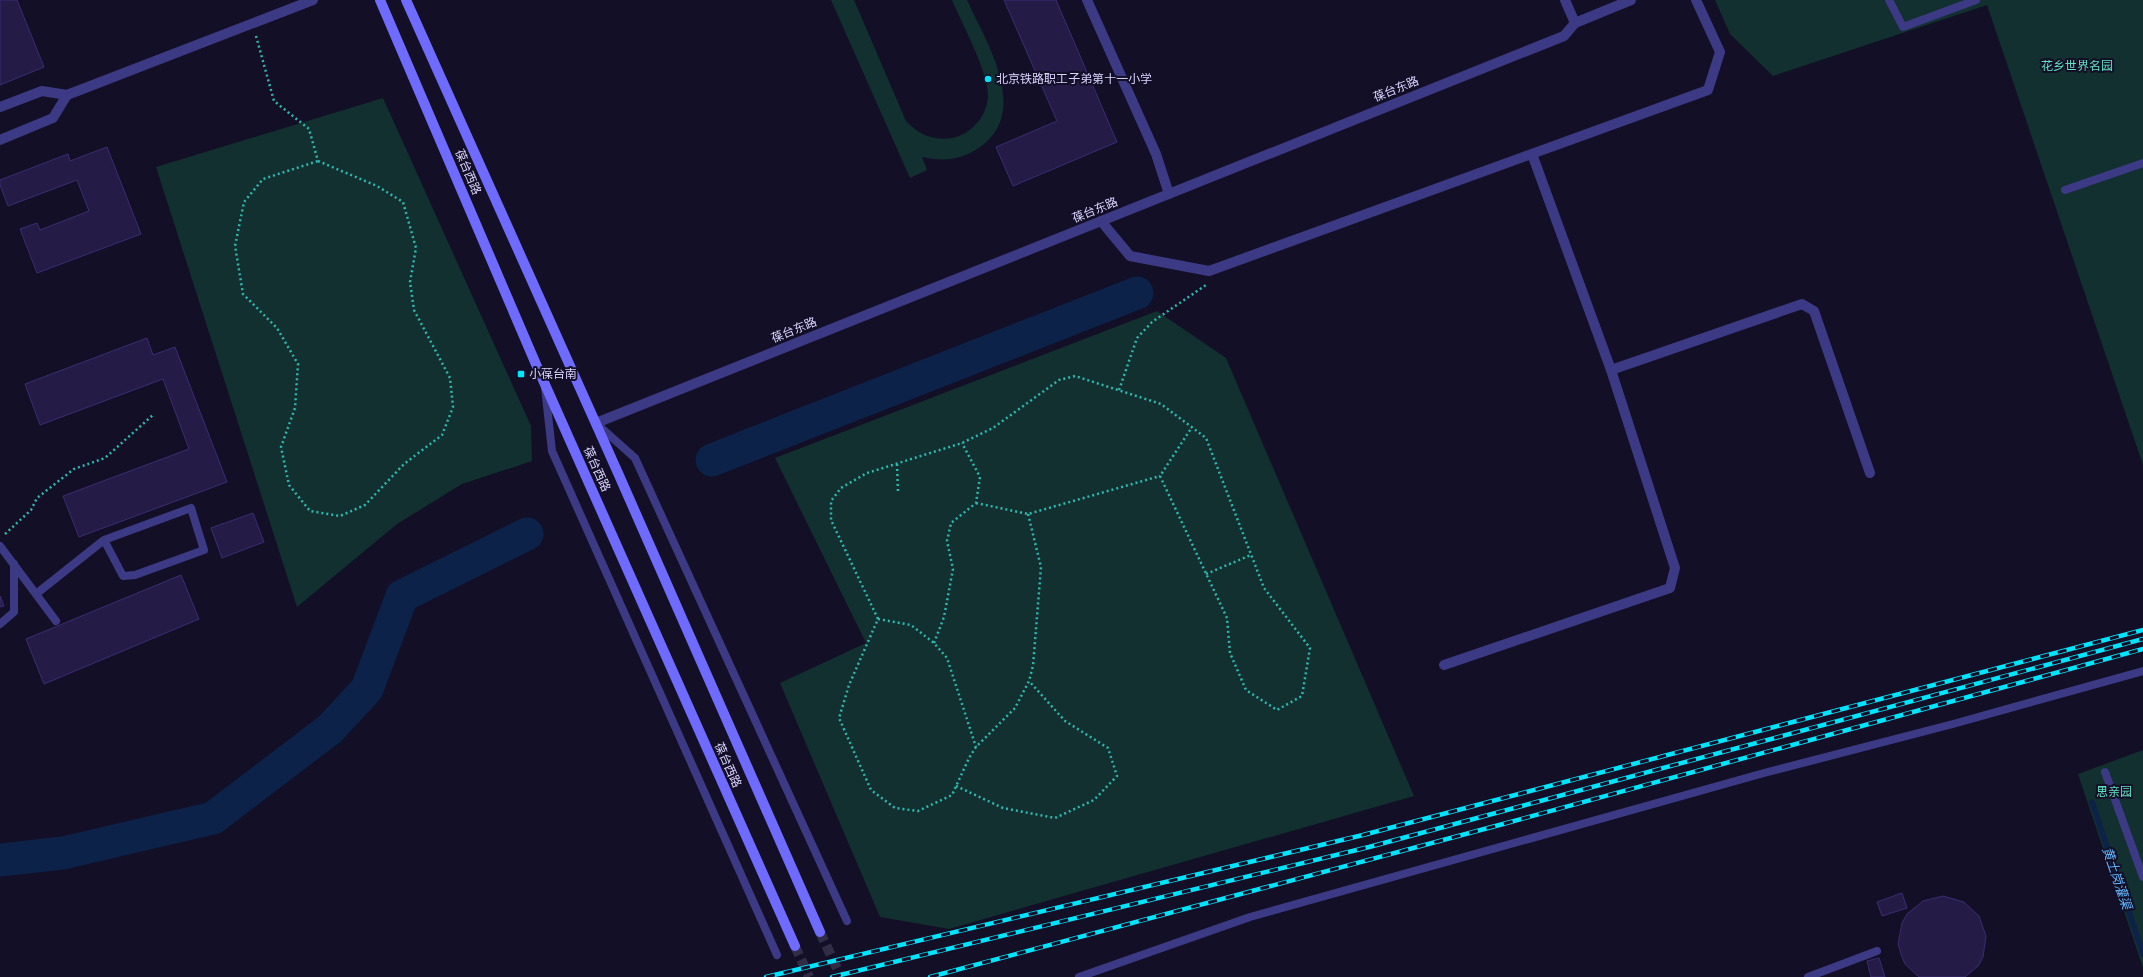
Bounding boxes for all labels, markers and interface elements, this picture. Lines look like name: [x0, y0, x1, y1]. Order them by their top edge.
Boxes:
park label: 花乡世界名园: [2041, 58, 2113, 74]
place label: 北京铁路职工子弟第十一小学: [996, 71, 1152, 87]
street label: 葆台东路: [1371, 73, 1421, 105]
marker: 北京铁路职工子弟第十一小学: [983, 74, 993, 84]
street label: 葆台西路: [451, 147, 485, 197]
street label: 葆台东路: [1070, 194, 1120, 226]
street label: 葆台东路: [769, 314, 819, 346]
place label: 小葆台南: [529, 366, 577, 382]
marker: 小葆台南: [516, 369, 526, 379]
street label: 葆台西路: [580, 444, 614, 494]
street label: 葆台西路: [711, 740, 745, 790]
park label: 思亲园: [2096, 784, 2132, 800]
water label: 黄土岗灌渠: [2098, 844, 2136, 913]

